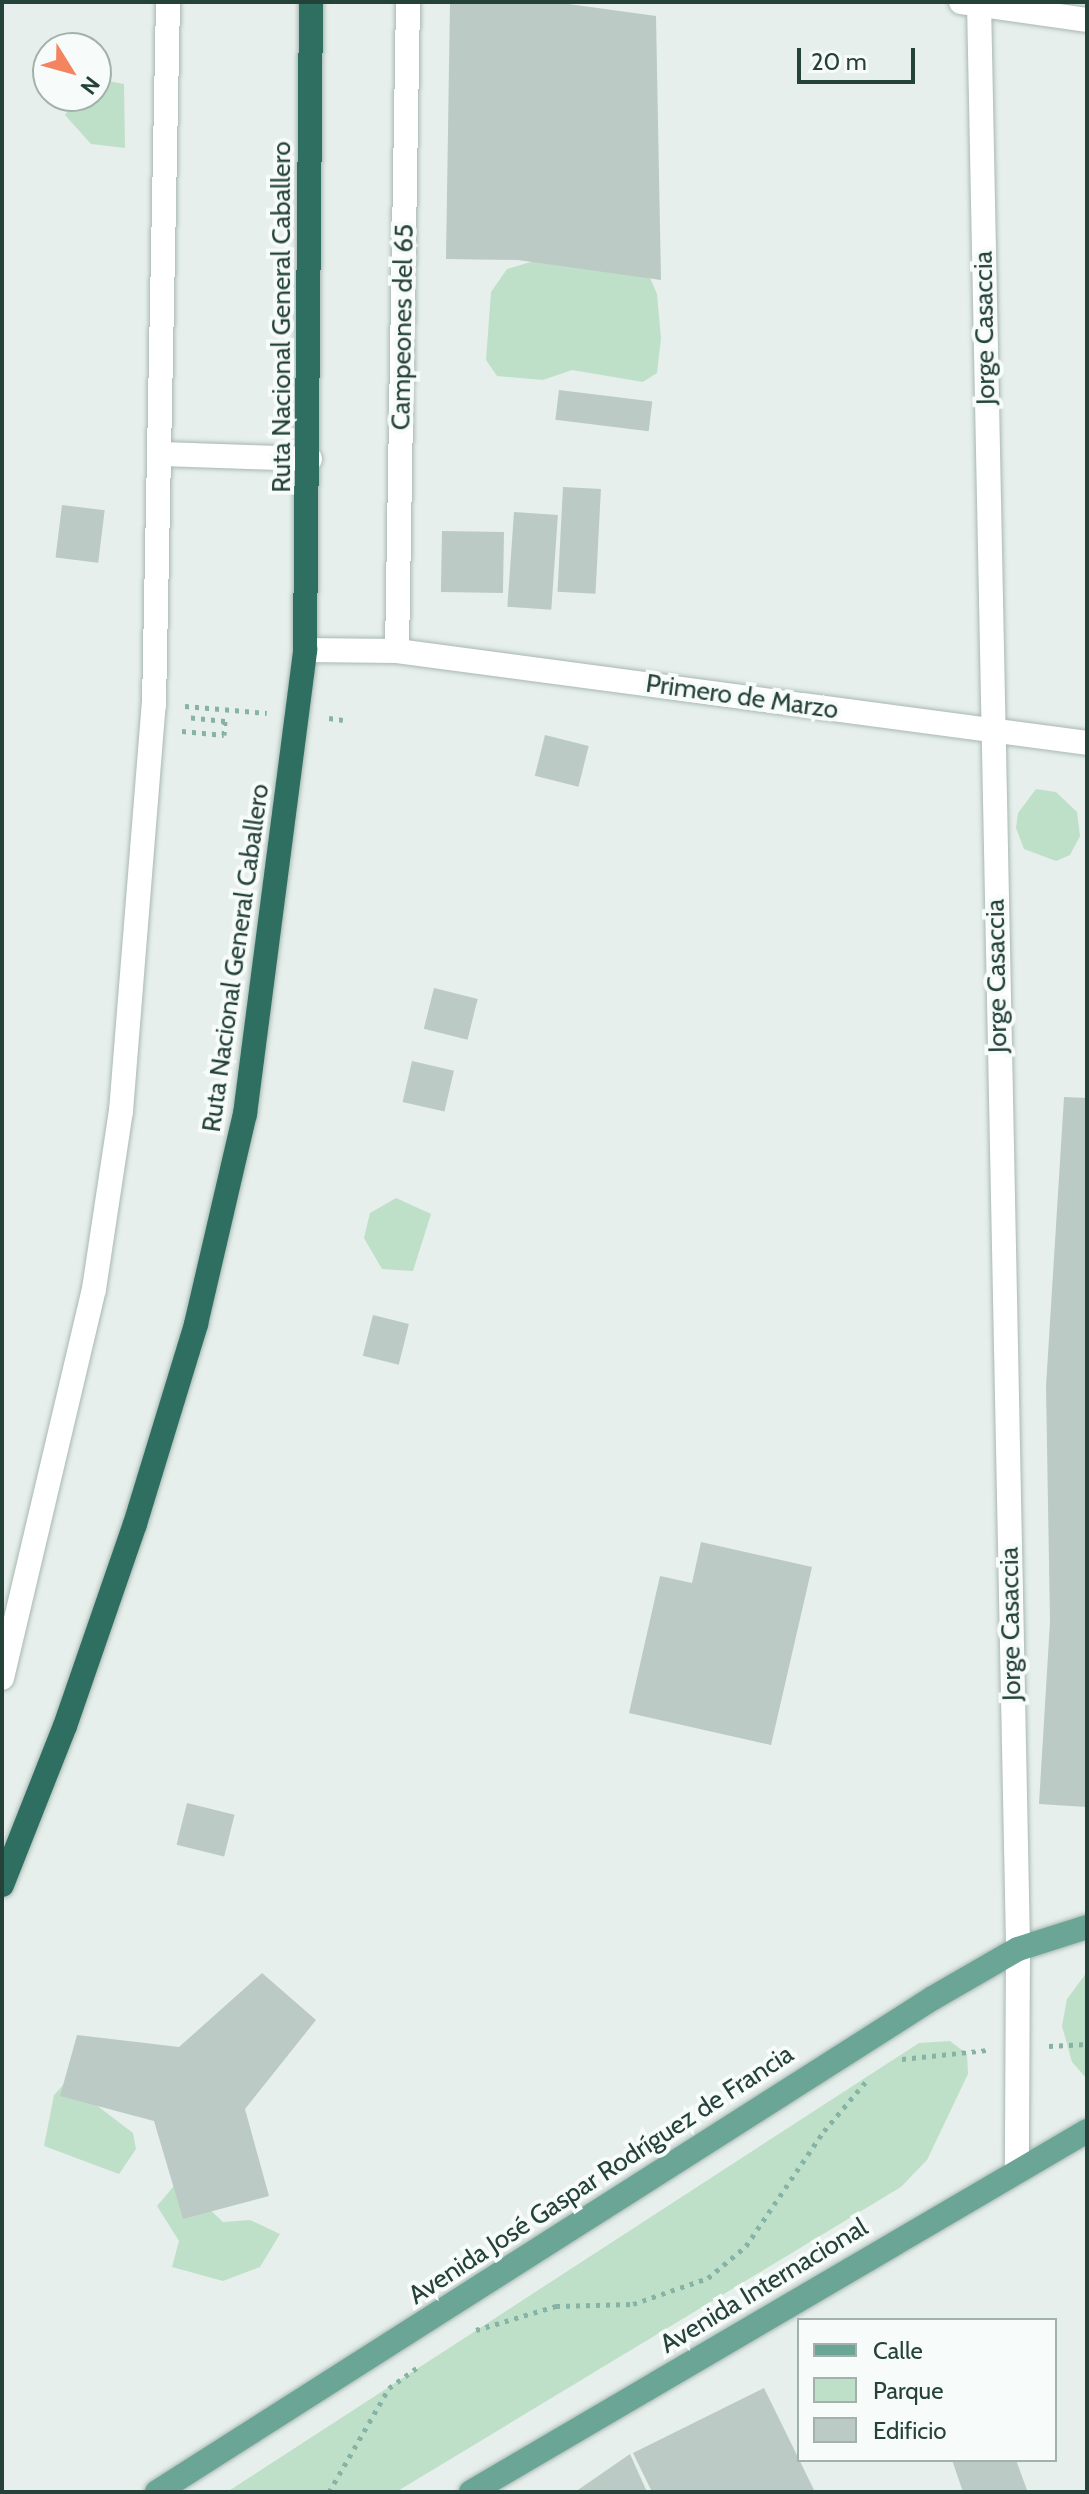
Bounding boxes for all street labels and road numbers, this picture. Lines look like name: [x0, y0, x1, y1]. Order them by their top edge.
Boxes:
street label: Ruta Nacional General Caballero: [266, 141, 298, 493]
street label: Campeones del 65: [386, 224, 420, 430]
street label: Jorge Casaccia: [968, 251, 1002, 405]
street label: Primero de Marzo: [644, 668, 840, 726]
street label: Ruta Nacional General Caballero: [196, 782, 276, 1134]
street label: Jorge Casaccia: [980, 899, 1014, 1053]
street label: Jorge Casaccia: [994, 1547, 1028, 1701]
street label: Avenida José Gaspar Rodríguez de Francia: [403, 2039, 799, 2311]
street label: Avenida Internacional: [655, 2212, 873, 2360]

